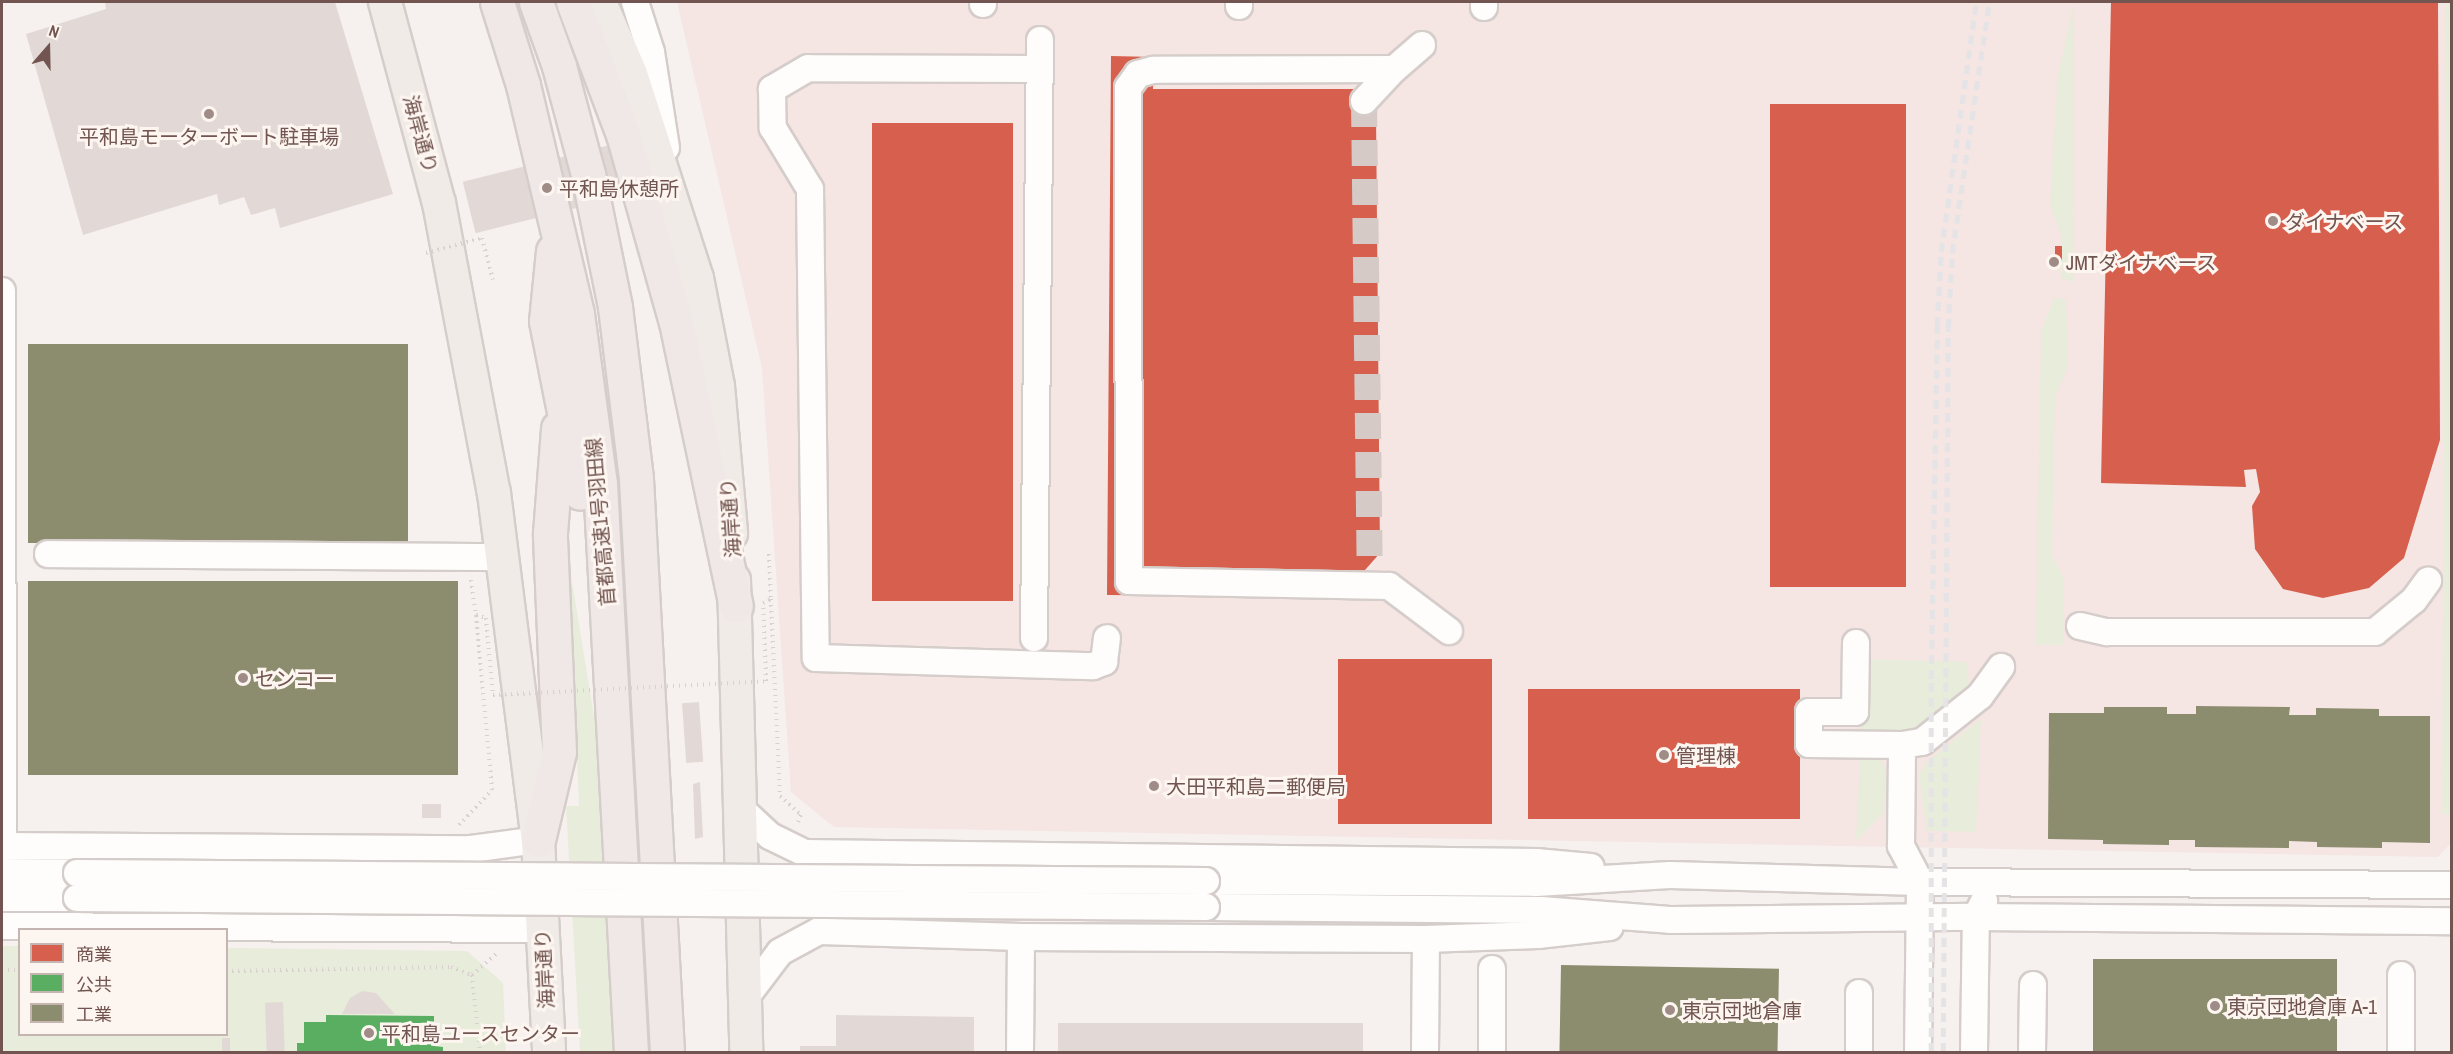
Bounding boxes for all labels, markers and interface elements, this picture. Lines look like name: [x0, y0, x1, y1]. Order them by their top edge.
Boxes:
north arrow: [18, 18, 78, 78]
text: N: [46, 19, 62, 43]
street label: 海岸通り: [399, 92, 443, 176]
marker: 平和島モーターボート駐車場: [202, 107, 216, 121]
place label: 平和島モーターボート駐車場: [79, 124, 339, 148]
place label: 平和島休憩所: [559, 176, 679, 200]
marker: 平和島休憩所: [540, 181, 554, 195]
place label: ダイナベース: [2285, 209, 2405, 233]
marker: ダイナベース: [2266, 214, 2280, 228]
place label: JMTダイナベース: [2066, 250, 2218, 274]
marker: JMTダイナベース: [2047, 255, 2061, 269]
street label: 首都高速1号羽田線: [581, 437, 619, 607]
street label: 海岸通り: [715, 477, 745, 559]
place label: センコー: [255, 666, 335, 690]
marker: センコー: [236, 671, 250, 685]
place label: 管理棟: [1676, 743, 1736, 767]
marker: 管理棟: [1657, 748, 1671, 762]
place label: 大田平和島二郵便局: [1166, 774, 1346, 798]
marker: 大田平和島二郵便局: [1147, 779, 1161, 793]
legend: [18, 928, 228, 1036]
street label: 海岸通り: [530, 928, 558, 1010]
text: 商業: [76, 942, 112, 967]
text: 公共: [76, 972, 112, 997]
place label: 東京団地倉庫 A-1: [2227, 994, 2377, 1018]
place label: 東京団地倉庫: [1682, 998, 1802, 1022]
marker: 東京団地倉庫 A-1: [2208, 999, 2222, 1013]
text: 工業: [76, 1002, 112, 1027]
marker: 東京団地倉庫: [1663, 1003, 1677, 1017]
place label: 平和島ユースセンター: [381, 1021, 581, 1045]
marker: 平和島ユースセンター: [362, 1026, 376, 1040]

